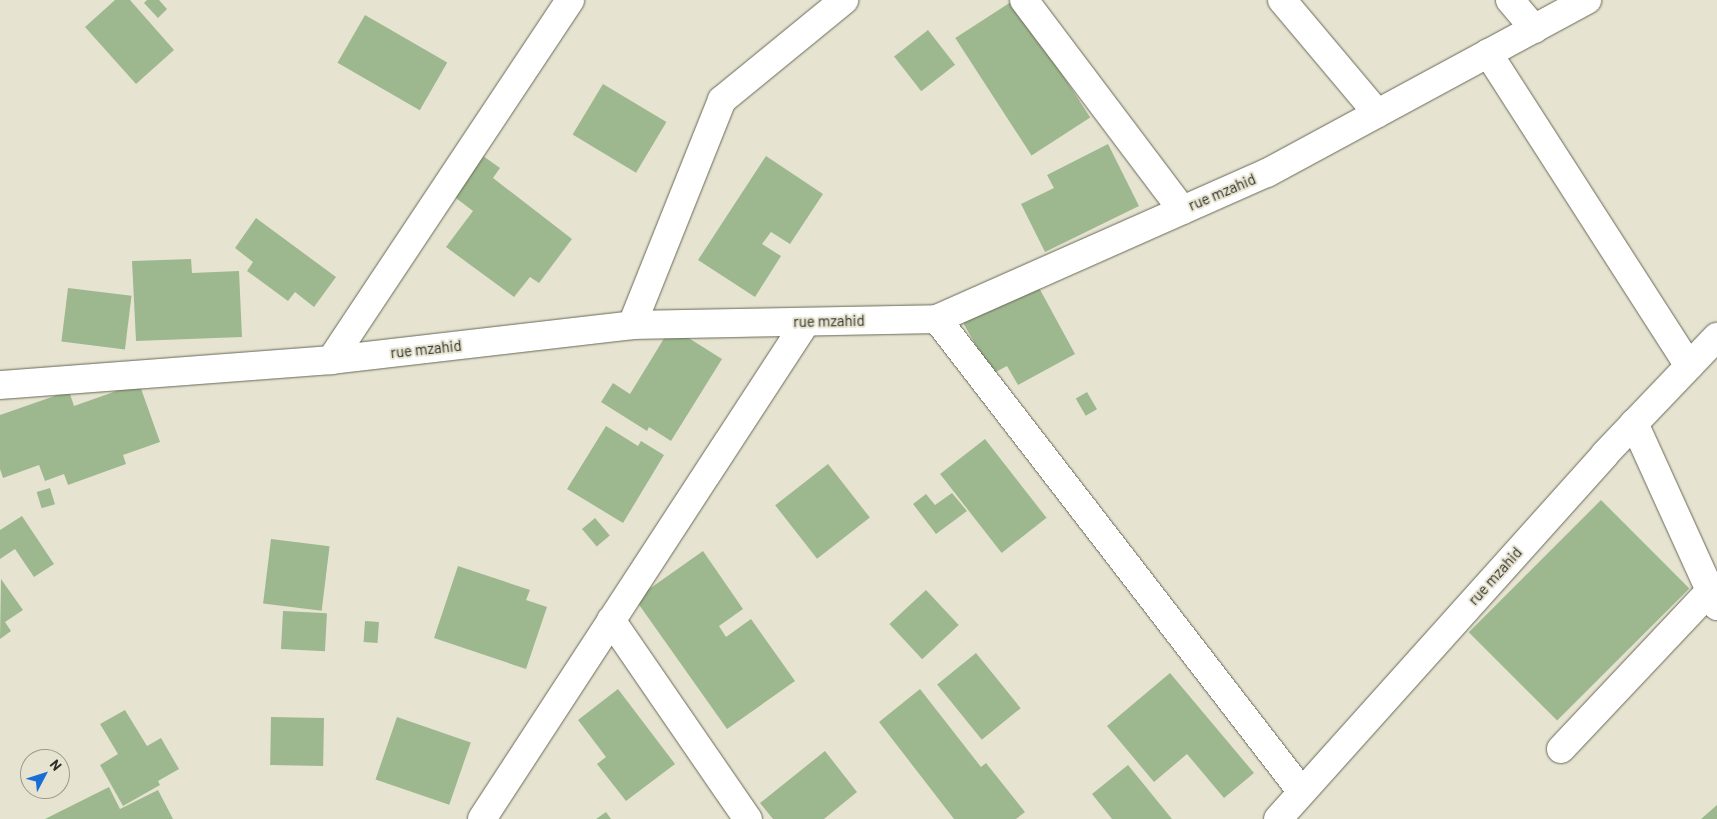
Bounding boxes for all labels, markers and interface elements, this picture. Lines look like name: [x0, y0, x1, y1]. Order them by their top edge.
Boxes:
street label: rue mzahid: [1186, 170, 1258, 214]
street label: rue mzahid: [793, 311, 865, 331]
street label: rue mzahid: [390, 336, 462, 362]
street label: rue mzahid: [1464, 543, 1526, 609]
north arrow: [20, 749, 70, 799]
text: N: [47, 756, 66, 774]

